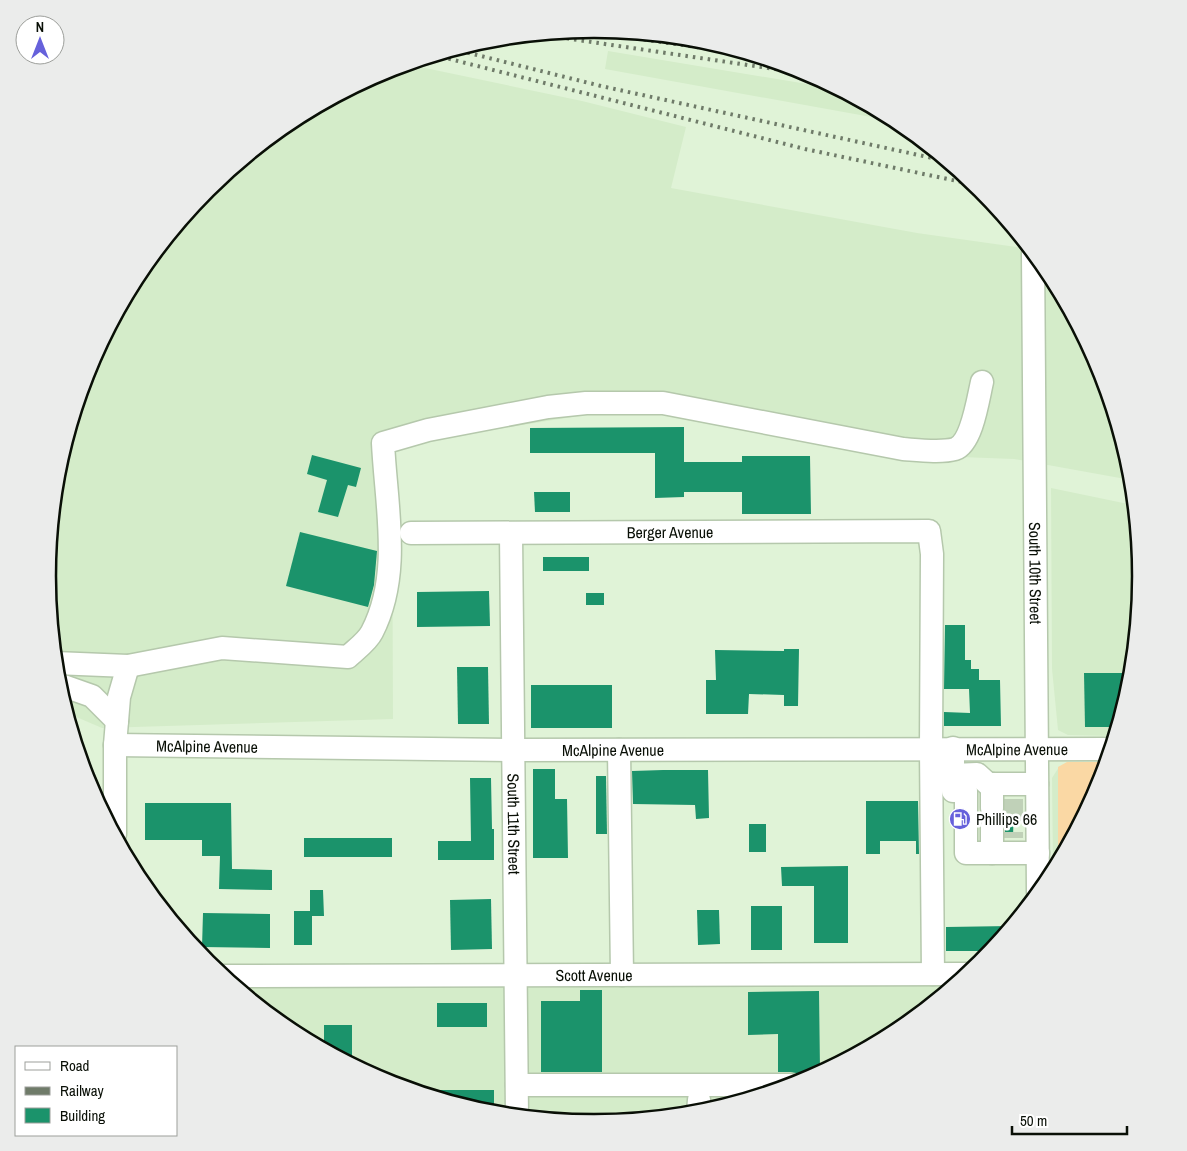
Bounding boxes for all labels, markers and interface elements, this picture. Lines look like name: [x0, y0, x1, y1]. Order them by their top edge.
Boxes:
north arrow: [15, 15, 65, 65]
text: N: [36, 18, 44, 36]
street label: Berger Avenue: [627, 521, 713, 543]
street label: South 10th Street: [1024, 522, 1047, 625]
street label: McAlpine Avenue: [156, 735, 258, 758]
street label: McAlpine Avenue: [966, 738, 1068, 760]
street label: McAlpine Avenue: [562, 739, 664, 761]
street label: South 11th Street: [502, 773, 526, 875]
fuel station icon: Phillips 66: [948, 807, 972, 831]
place label: Phillips 66: [976, 808, 1037, 830]
street label: Scott Avenue: [555, 964, 633, 986]
legend: [15, 1046, 178, 1136]
text: Road: [60, 1055, 89, 1076]
text: Railway: [60, 1080, 105, 1101]
scale bar: [1012, 1104, 1127, 1136]
text: Building: [60, 1105, 105, 1126]
text: 50 m: [1020, 1110, 1047, 1131]

